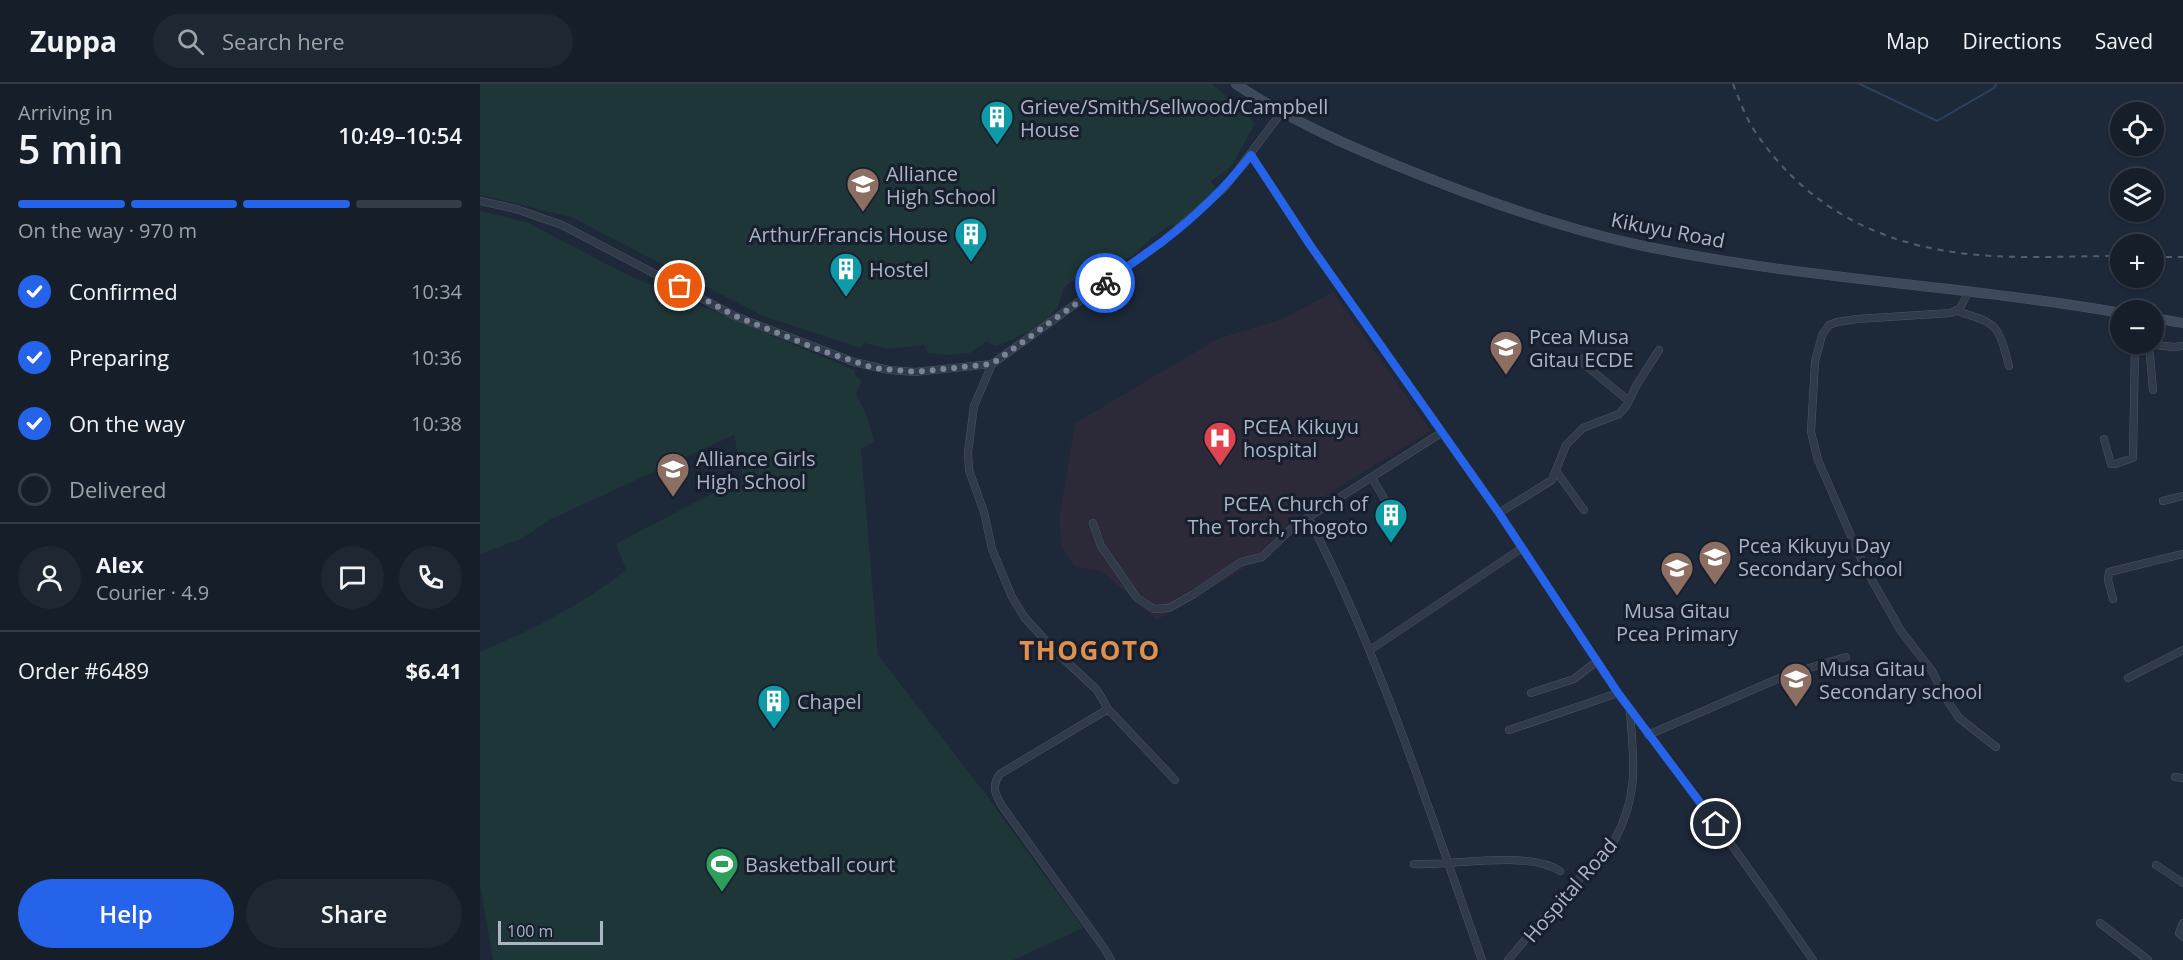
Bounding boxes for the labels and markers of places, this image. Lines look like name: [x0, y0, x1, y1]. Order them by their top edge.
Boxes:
place label: Grieve/Smith/Sellwood/Campbell House: [1020, 93, 1328, 143]
building icon: Grieve/Smith/Sellwood/Campbell House: [979, 99, 1015, 146]
place label: Alliance High School: [886, 160, 996, 210]
school or university icon: Alliance High School: [845, 166, 881, 213]
building icon: Arthur/Francis House: [953, 216, 989, 263]
place label: Arthur/Francis House: [749, 221, 948, 248]
building icon: Hostel: [828, 251, 864, 298]
place label: Hostel: [869, 256, 929, 283]
pin: [654, 260, 705, 311]
place label: Pcea Musa Gitau ECDE: [1529, 323, 1634, 373]
school or university icon: Pcea Musa Gitau ECDE: [1488, 329, 1524, 376]
place label: PCEA Kikuyu hospital: [1243, 413, 1359, 463]
hospital icon: PCEA Kikuyu hospital: [1202, 420, 1238, 467]
place label: Alliance Girls High School: [696, 445, 816, 495]
school or university icon: Alliance Girls High School: [655, 451, 691, 498]
place label: PCEA Church of The Torch, Thogoto: [1187, 490, 1369, 540]
building icon: PCEA Church of The Torch, Thogoto: [1373, 497, 1409, 544]
place label: Pcea Kikuyu Day Secondary School: [1738, 532, 1903, 582]
school or university icon: Pcea Kikuyu Day Secondary School: [1697, 539, 1733, 586]
school or university icon: Musa Gitau Pcea Primary: [1659, 550, 1695, 597]
place label: Musa Gitau Pcea Primary: [1616, 597, 1739, 647]
place label: Musa Gitau Secondary school: [1819, 655, 1982, 705]
school or university icon: Musa Gitau Secondary school: [1778, 661, 1814, 708]
building icon: Chapel: [756, 683, 792, 730]
place label: Chapel: [797, 688, 862, 715]
pin: [1690, 798, 1741, 849]
sports icon: Basketball court: [704, 846, 740, 893]
place label: Basketball court: [745, 851, 895, 878]

